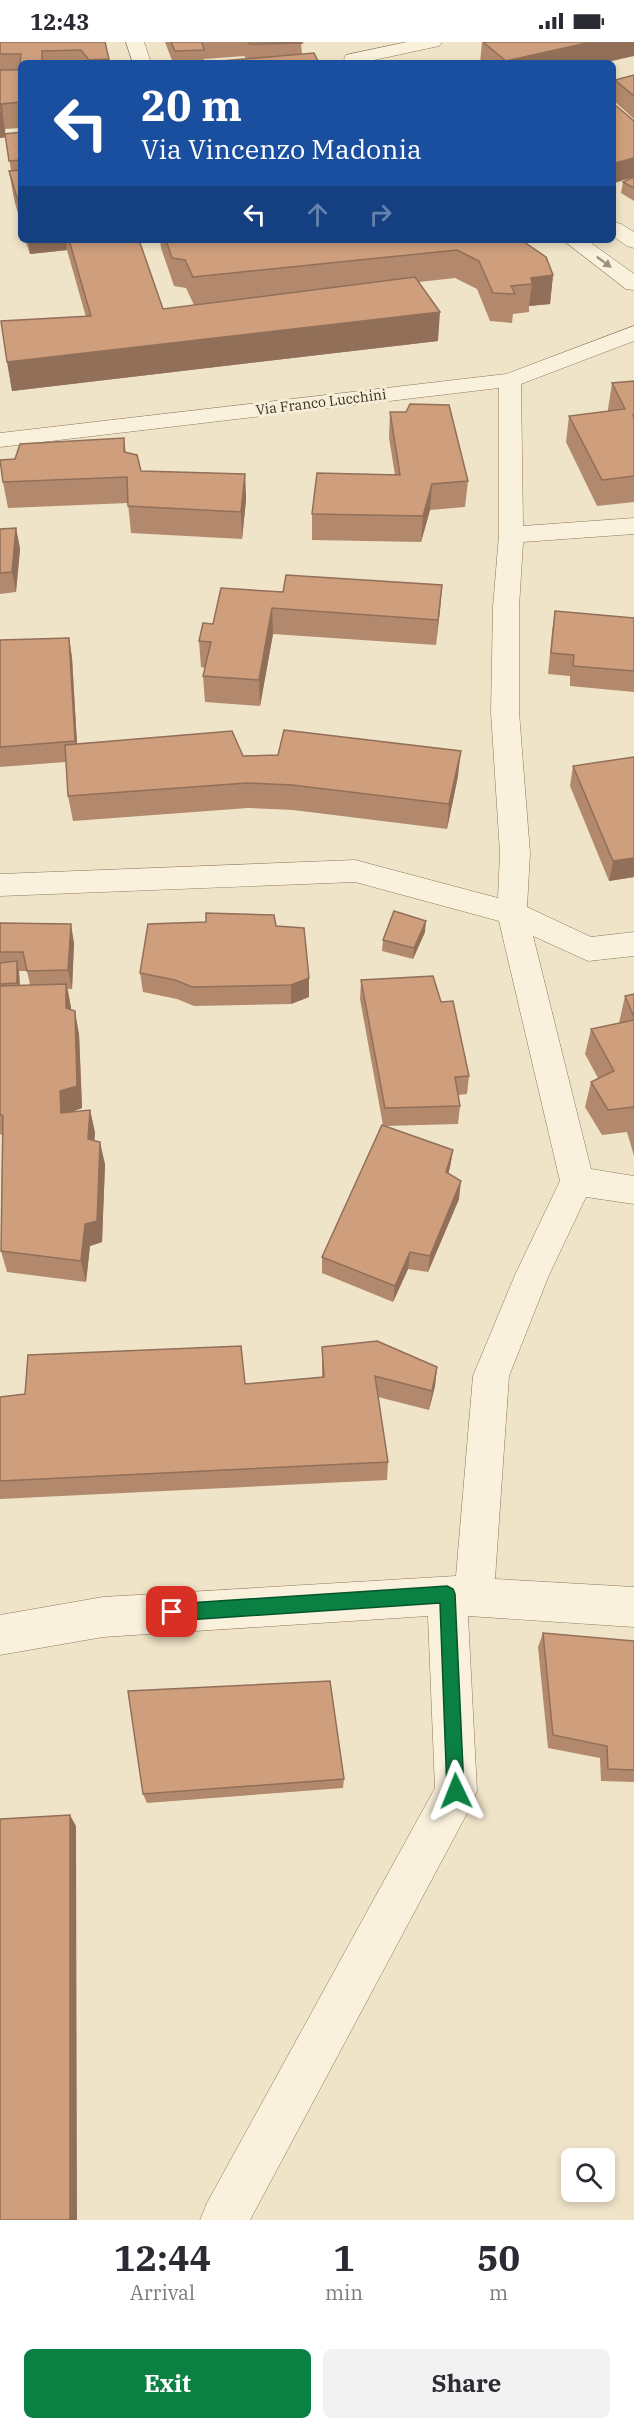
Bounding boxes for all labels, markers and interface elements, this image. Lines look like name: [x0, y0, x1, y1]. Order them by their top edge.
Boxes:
text: 12:43: [30, 7, 89, 36]
text: 20 m: [141, 78, 242, 133]
icon: left: [42, 84, 120, 162]
text: Via Vincenzo Madonia: [141, 131, 422, 166]
icon: left: [238, 198, 271, 231]
icon: ahead: [301, 198, 334, 231]
icon: right: [364, 198, 397, 231]
one-way arrow: [595, 256, 611, 268]
street label: Via Franco Lucchini: [255, 385, 387, 419]
pin: [146, 1586, 197, 1637]
icon: arrive: [155, 1595, 188, 1628]
position arrow: [424, 1759, 488, 1823]
map controls: [561, 2148, 615, 2202]
button: search: [561, 2148, 615, 2202]
text: 12:44: [114, 2234, 211, 2281]
text: 1: [333, 2234, 355, 2281]
text: 50: [477, 2234, 520, 2281]
text: Arrival: [130, 2279, 195, 2306]
text: min: [325, 2279, 363, 2306]
text: m: [489, 2279, 508, 2306]
button: Exit: [24, 2349, 311, 2418]
button: Share: [323, 2349, 610, 2418]

